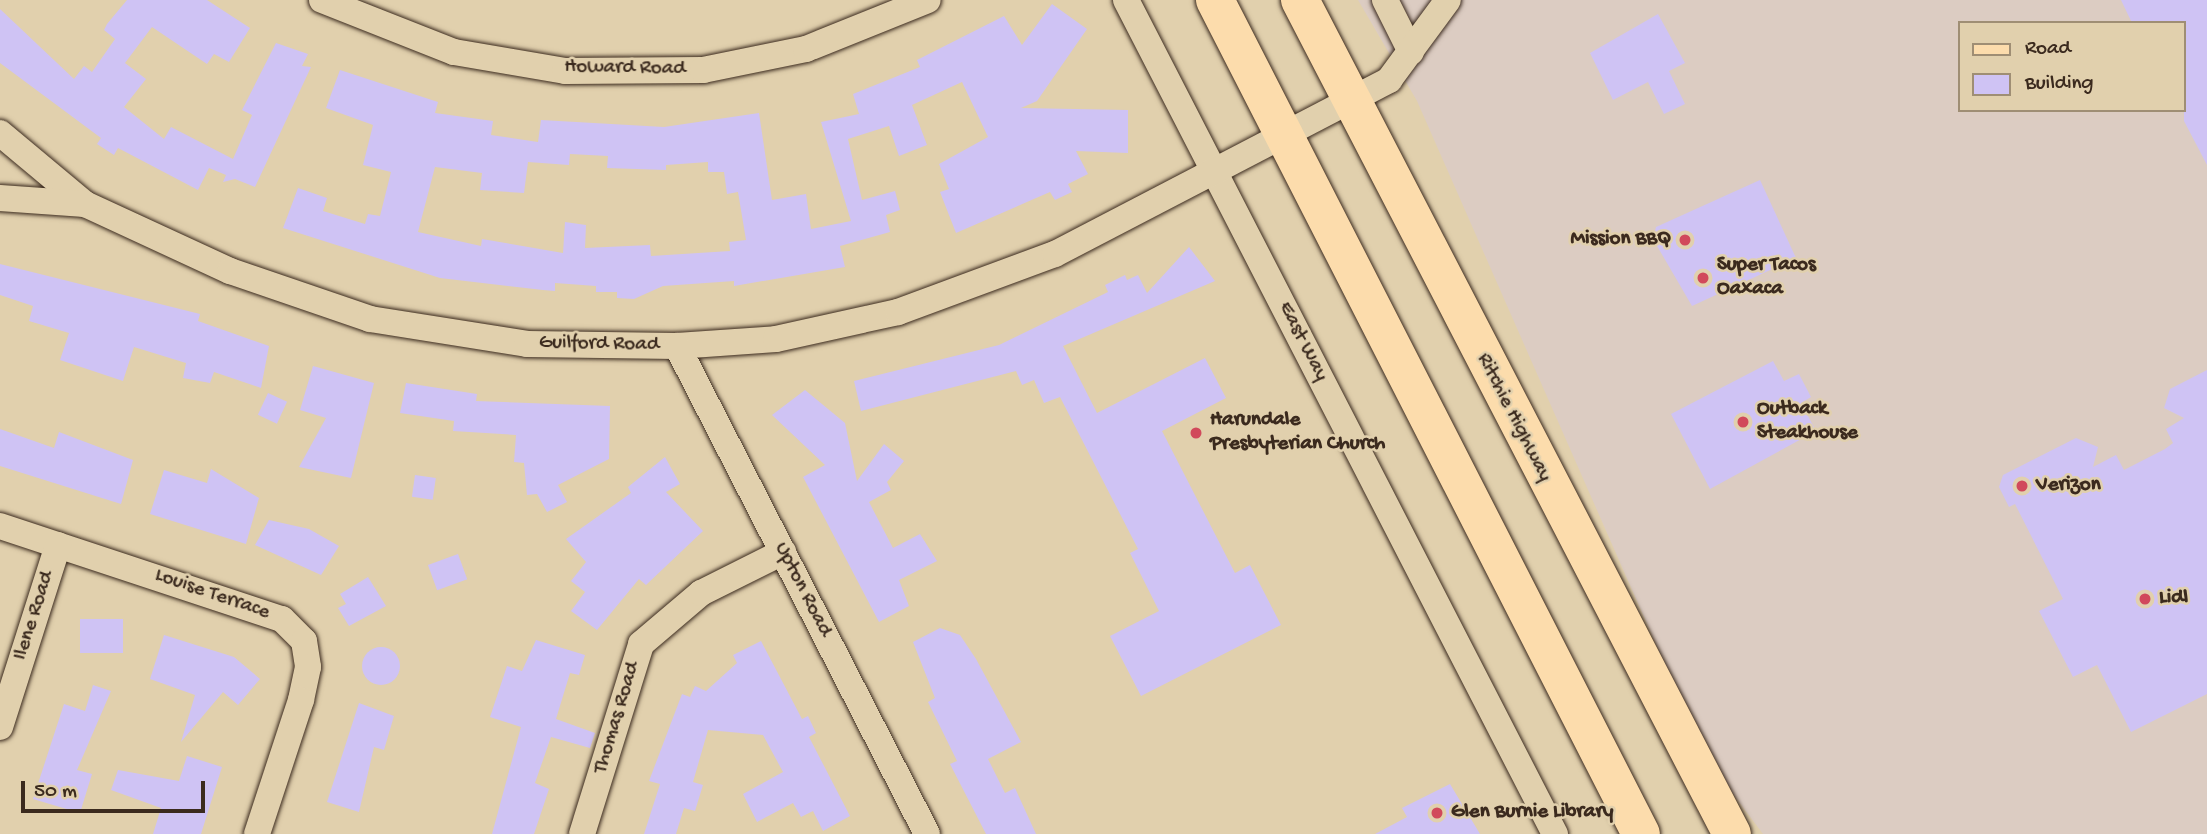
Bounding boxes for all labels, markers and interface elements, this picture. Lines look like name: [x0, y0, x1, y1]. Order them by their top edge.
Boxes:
legend: [1958, 21, 2186, 112]
text: Road: [2025, 37, 2071, 62]
street label: Howard Road: [564, 55, 686, 83]
text: Building: [2025, 72, 2094, 97]
place label: Mission BBQ: [1570, 227, 1671, 253]
marker: Mission BBQ: [1677, 232, 1693, 248]
place label: Super Tacos Oaxaca: [1717, 253, 1816, 303]
marker: Super Tacos Oaxaca: [1695, 270, 1711, 286]
street label: East Way: [1271, 298, 1333, 386]
street label: Guilford Road: [539, 331, 659, 359]
street label: Ritchie Highway: [1470, 349, 1556, 487]
place label: Outback Steakhouse: [1757, 397, 1858, 447]
place label: Harundale Presbyterian Church: [1210, 408, 1385, 458]
marker: Outback Steakhouse: [1735, 414, 1751, 430]
marker: Harundale Presbyterian Church: [1188, 425, 1204, 441]
place label: Verizon: [2036, 473, 2101, 499]
marker: Verizon: [2014, 478, 2030, 494]
street label: Upton Road: [767, 539, 837, 641]
street label: Louise Terrace: [151, 564, 273, 626]
street label: Ilene Road: [9, 568, 61, 664]
place label: Lidl: [2159, 586, 2188, 612]
marker: Lidl: [2137, 591, 2153, 607]
street label: Thomas Road: [589, 659, 647, 777]
scale bar: [24, 768, 208, 812]
text: 50 m: [34, 780, 77, 805]
place label: Glen Burnie Library: [1451, 800, 1613, 826]
marker: Glen Burnie Library: [1429, 805, 1445, 821]

